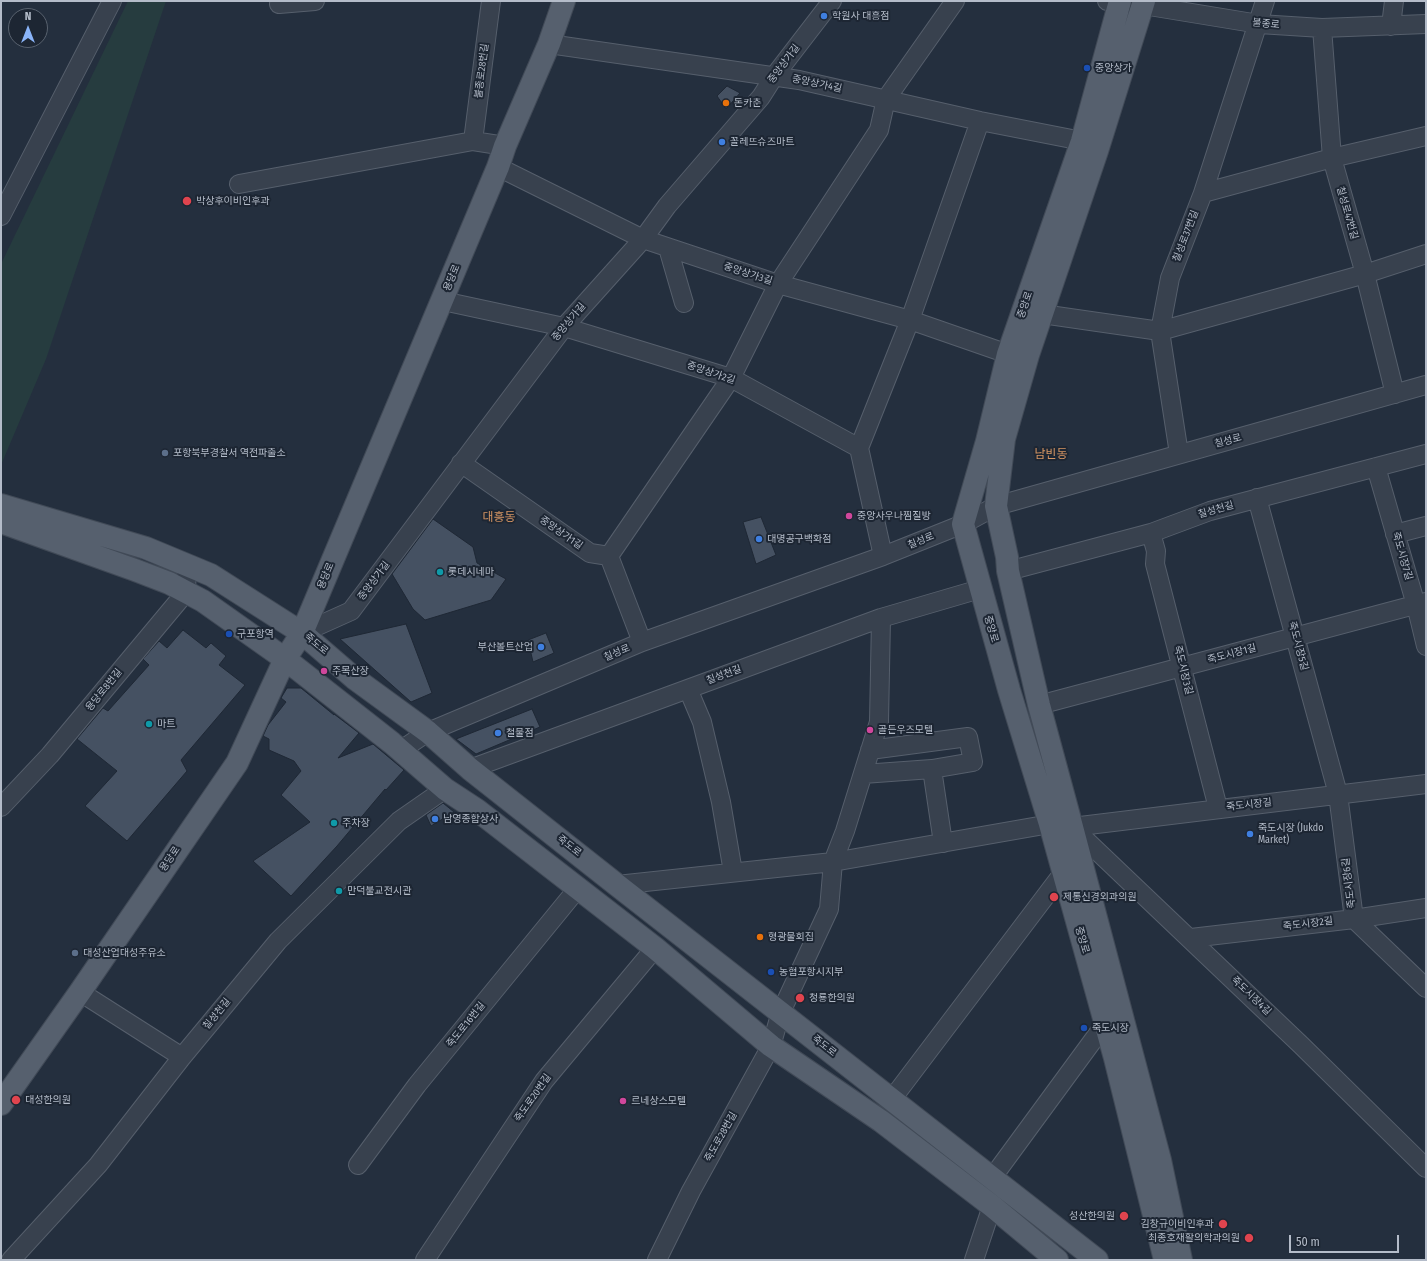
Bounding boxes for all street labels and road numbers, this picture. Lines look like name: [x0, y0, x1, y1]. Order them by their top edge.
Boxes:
street label: 불종로: [1252, 17, 1280, 31]
street label: 중앙상가길: [765, 42, 803, 86]
street label: 불종로28번길: [473, 43, 491, 99]
street label: 중앙상가4길: [791, 73, 843, 95]
street label: 칠성로47번길: [1334, 185, 1360, 241]
street label: 칠성로37번길: [1171, 208, 1201, 264]
street label: 중앙상가3길: [722, 260, 774, 288]
street label: 용당로: [441, 263, 463, 293]
street label: 중앙로: [1015, 290, 1035, 320]
street label: 중앙상가길: [550, 301, 588, 343]
street label: 중앙상가2길: [685, 359, 737, 387]
street label: 칠성로: [1213, 432, 1243, 450]
street label: 칠성천길: [1197, 499, 1235, 521]
street label: 중앙상가1길: [537, 514, 585, 552]
street label: 칠성로: [906, 530, 936, 552]
street label: 죽도시장7길: [1389, 530, 1415, 582]
street label: 중앙상가길: [355, 559, 393, 603]
street label: 용당로: [315, 561, 337, 591]
street label: 중앙로: [981, 614, 1001, 644]
street label: 죽도시장5길: [1286, 620, 1310, 672]
street label: 죽도로: [302, 631, 330, 657]
street label: 칠성로: [602, 642, 632, 664]
street label: 죽도시장1길: [1206, 642, 1258, 666]
street label: 죽도시장3길: [1171, 644, 1195, 696]
street label: 칠성천길: [705, 663, 743, 687]
street label: 용당로8번길: [83, 666, 125, 714]
street label: 죽도시장길: [1225, 797, 1273, 813]
street label: 죽도로: [554, 833, 584, 859]
street label: 용당로: [157, 844, 183, 874]
street label: 죽도시장6길: [1340, 857, 1358, 909]
street label: 죽도시장2길: [1282, 915, 1334, 933]
street label: 중앙로: [1072, 925, 1092, 955]
street label: 죽도시장4길: [1229, 974, 1273, 1018]
street label: 칠성천길: [201, 996, 233, 1032]
street label: 죽도로16번길: [444, 1000, 488, 1050]
street label: 죽도로: [809, 1033, 839, 1059]
street label: 죽도로20번길: [512, 1072, 554, 1124]
street label: 죽도로28번길: [702, 1110, 740, 1164]

